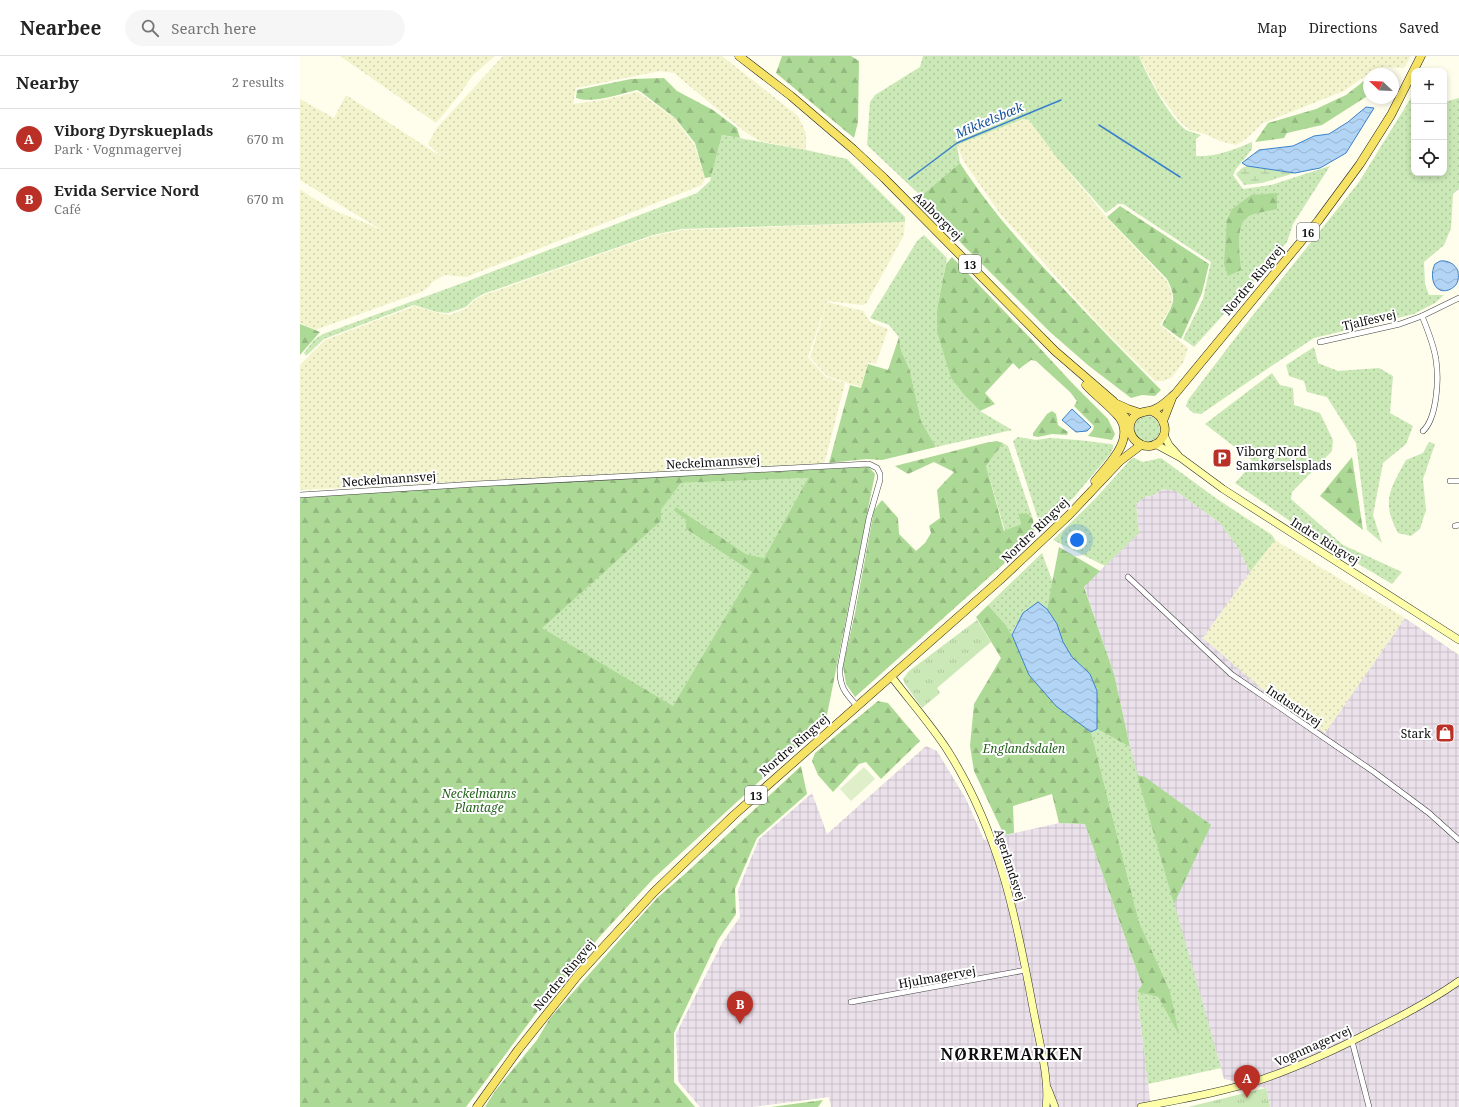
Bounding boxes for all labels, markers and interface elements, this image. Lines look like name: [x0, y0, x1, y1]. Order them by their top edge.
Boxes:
search box: [125, 10, 405, 46]
text: Nearbee: [20, 15, 101, 41]
icon: search: [139, 17, 161, 39]
text: Search here: [171, 18, 256, 38]
text: Map: [1257, 18, 1287, 37]
text: Directions: [1309, 18, 1377, 37]
text: Saved: [1399, 18, 1439, 37]
north arrow: [1363, 68, 1399, 104]
map controls: [1411, 68, 1447, 176]
button: +: [1411, 68, 1447, 104]
text: Nearby: [16, 71, 79, 94]
text: 2 results: [232, 73, 284, 91]
water label: Mikkelsbæk: [951, 97, 1026, 143]
button: −: [1411, 104, 1447, 140]
text: Viborg Dyrskueplads: [54, 120, 213, 140]
text: A: [24, 130, 34, 148]
text: 670 m: [247, 130, 284, 148]
text: Park · Vognmagervej: [54, 140, 182, 158]
button: locate: [1411, 140, 1447, 176]
text: Evida Service Nord: [54, 180, 199, 200]
street label: Aalborgvej: [910, 188, 966, 244]
text: B: [25, 190, 33, 208]
text: 670 m: [247, 190, 284, 208]
text: Café: [54, 200, 81, 218]
road number: 16: [1297, 223, 1319, 241]
street label: Nordre Ringvej: [1218, 241, 1288, 319]
road number: 13: [959, 255, 981, 273]
street label: Tjalfesvej: [1340, 306, 1398, 334]
place label: Viborg Nord Samkørselsplads: [1236, 443, 1332, 474]
parking icon: Viborg Nord Samkørselsplads: [1211, 447, 1233, 469]
street label: Neckelmannsvej: [665, 451, 761, 473]
street label: Neckelmannsvej: [341, 467, 437, 491]
street label: Nordre Ringvej: [998, 494, 1072, 566]
street label: Indre Ringvej: [1288, 513, 1362, 569]
your location: [1067, 530, 1087, 550]
street label: Industrivej: [1263, 681, 1325, 731]
street label: Nordre Ringvej: [756, 710, 832, 780]
shop icon: Stark: [1434, 722, 1456, 744]
place label: Stark: [1401, 725, 1432, 742]
park label: Englandsdalen: [982, 740, 1065, 757]
park label: Neckelmanns Plantage: [441, 785, 517, 816]
road number: 13: [745, 786, 767, 804]
street label: Agerlandsvej: [990, 827, 1030, 903]
street label: Nordre Ringvej: [529, 936, 599, 1014]
street label: Hjulmagervej: [897, 962, 977, 992]
pin: B: [727, 991, 753, 1024]
street label: Vognmagervej: [1272, 1022, 1354, 1070]
district label: NØRREMARKEN: [941, 1043, 1083, 1065]
pin: A: [1234, 1065, 1260, 1098]

